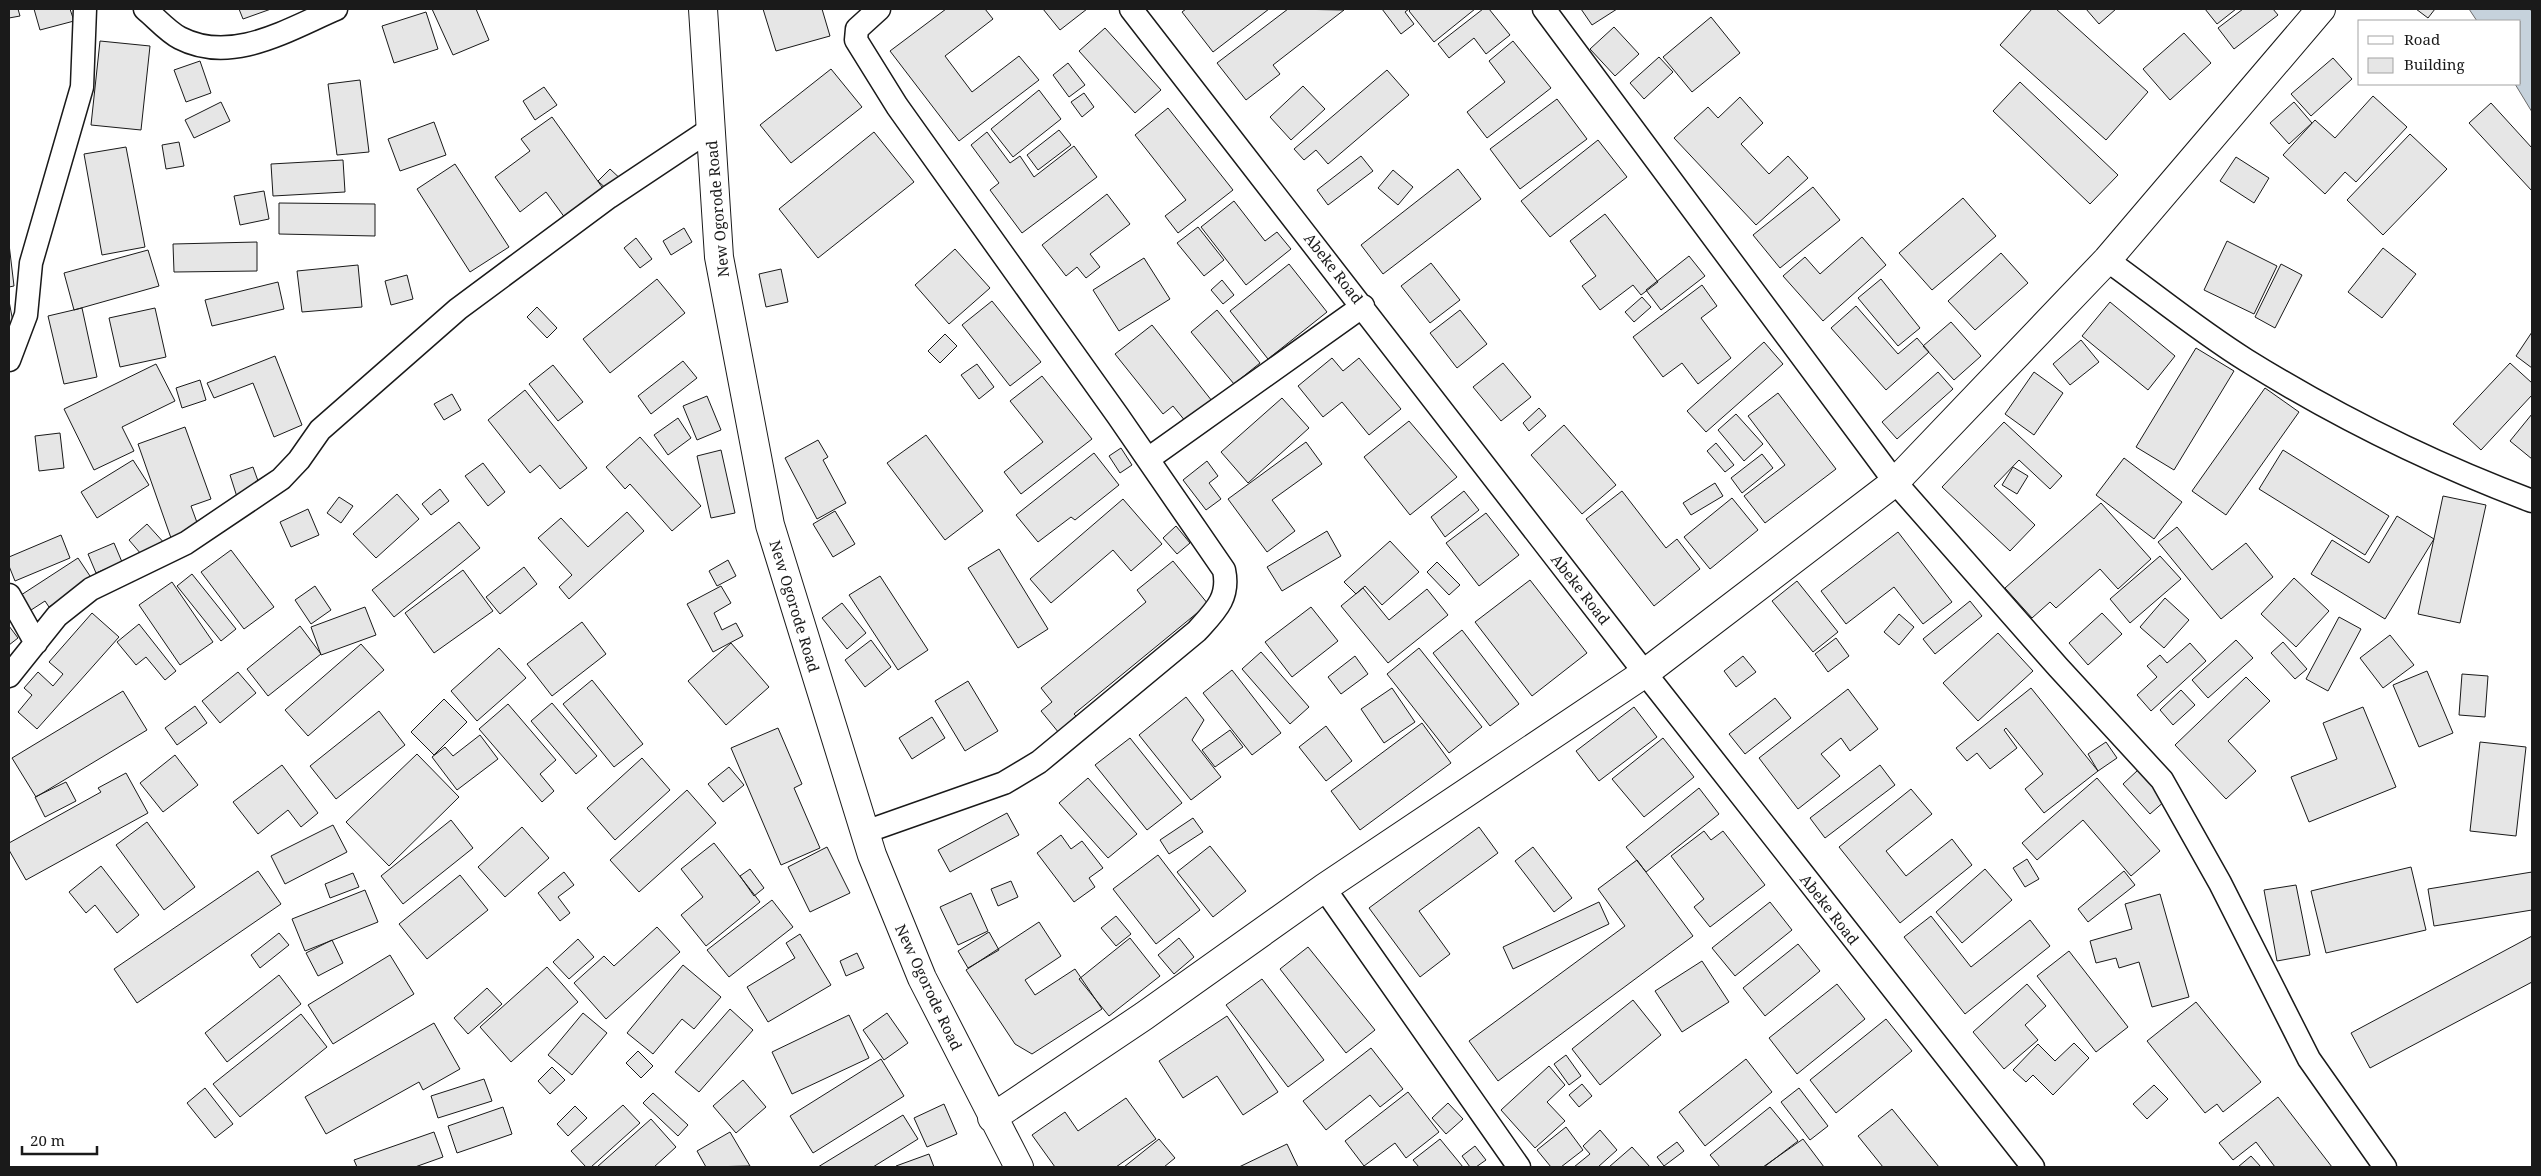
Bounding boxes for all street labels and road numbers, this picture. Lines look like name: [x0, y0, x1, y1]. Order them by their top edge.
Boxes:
street label: New Ogorode Road: [701, 140, 733, 278]
street label: Abeke Road: [1300, 229, 1368, 307]
street label: New Ogorode Road: [765, 537, 825, 675]
street label: Abeke Road: [1547, 550, 1615, 628]
street label: Abeke Road: [1796, 870, 1864, 948]
street label: New Ogorode Road: [891, 921, 967, 1053]

